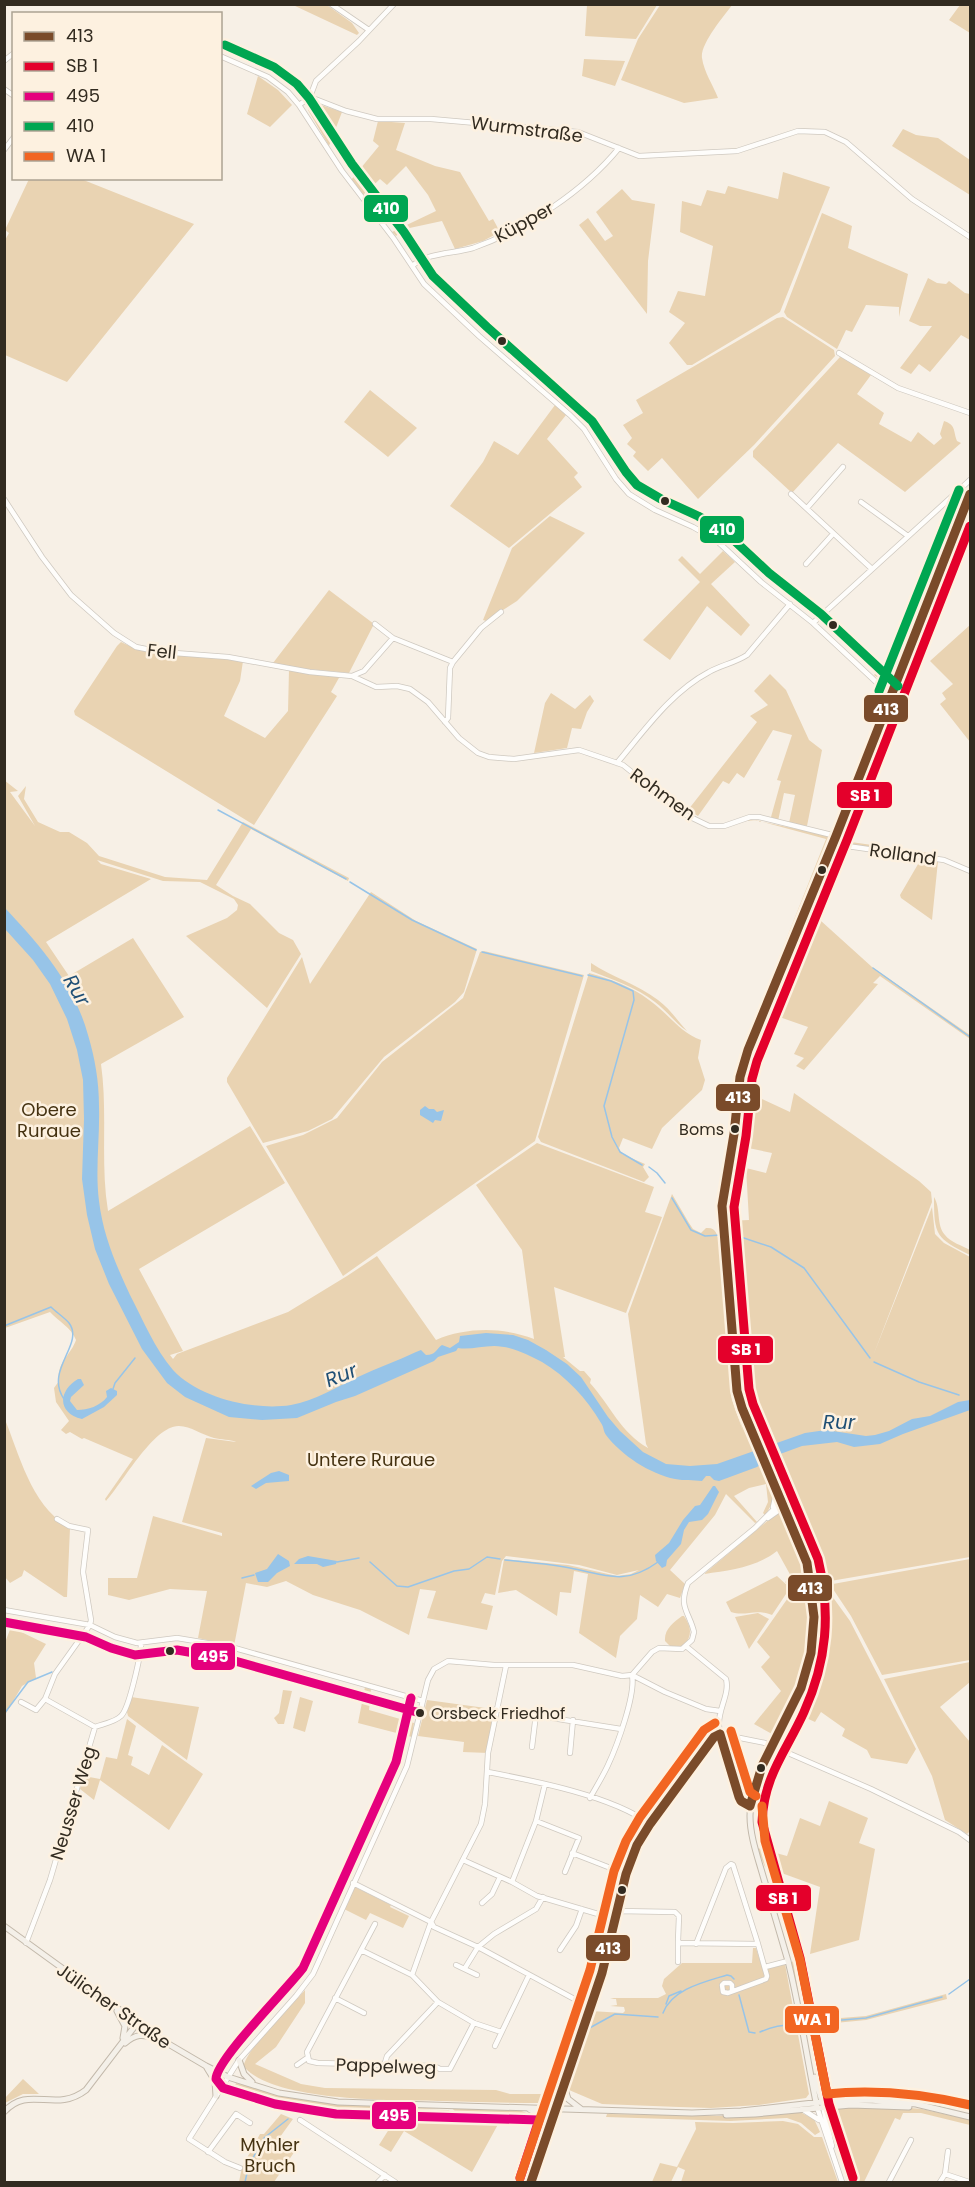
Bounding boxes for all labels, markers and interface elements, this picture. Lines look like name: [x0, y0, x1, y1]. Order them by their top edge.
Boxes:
legend: [12, 12, 222, 180]
text: 413: [66, 23, 94, 48]
text: SB 1: [66, 53, 98, 78]
text: 495: [66, 83, 100, 108]
street label: Wurmstraße: [470, 110, 584, 148]
text: 410: [66, 113, 94, 138]
text: WA 1: [66, 143, 106, 168]
line badge: 410: [363, 194, 409, 223]
street label: Küpper: [490, 195, 559, 249]
text: 410: [372, 197, 400, 220]
unlabelled marker: [496, 335, 508, 347]
unlabelled marker: [659, 495, 671, 507]
line badge: 410: [699, 515, 745, 544]
text: 410: [708, 518, 736, 541]
unlabelled marker: [827, 619, 839, 631]
street label: Fell: [146, 637, 178, 665]
line badge: 413: [863, 694, 909, 723]
text: 413: [873, 698, 899, 721]
street label: Rohmen: [625, 762, 701, 826]
line badge: SB 1: [836, 781, 893, 809]
text: SB 1: [850, 784, 880, 807]
street label: Rolland: [868, 837, 938, 871]
unlabelled marker: [816, 864, 828, 876]
water label: Rur: [57, 969, 97, 1012]
line badge: 413: [715, 1083, 761, 1112]
text: 413: [725, 1086, 751, 1109]
park label: Obere Ruraue: [17, 1097, 81, 1143]
place label: Boms: [679, 1118, 724, 1141]
marker: Boms: [729, 1123, 741, 1135]
line badge: SB 1: [717, 1335, 774, 1364]
text: SB 1: [731, 1338, 761, 1361]
water label: Rur: [321, 1356, 362, 1394]
water label: Rur: [823, 1408, 856, 1436]
park label: Untere Ruraue: [307, 1447, 435, 1472]
line badge: 413: [787, 1574, 833, 1602]
text: 413: [797, 1577, 823, 1600]
line badge: 495: [190, 1642, 236, 1671]
unlabelled marker: [164, 1645, 176, 1657]
text: 495: [197, 1645, 229, 1668]
place label: Orsbeck Friedhof: [431, 1702, 565, 1725]
marker: Orsbeck Friedhof: [414, 1707, 426, 1719]
street label: Neusser Weg: [44, 1743, 102, 1863]
unlabelled marker: [755, 1762, 767, 1774]
unlabelled marker: [616, 1884, 628, 1896]
line badge: SB 1: [755, 1884, 812, 1912]
text: SB 1: [768, 1887, 798, 1910]
line badge: 413: [585, 1934, 631, 1962]
text: 413: [595, 1937, 621, 1960]
street label: Jülicher Straße: [52, 1957, 176, 2055]
line badge: WA 1: [784, 2005, 840, 2034]
text: WA 1: [793, 2008, 831, 2031]
street label: Pappelweg: [335, 2052, 437, 2080]
line badge: 495: [371, 2101, 417, 2130]
text: 495: [378, 2104, 410, 2127]
park label: Myhler Bruch: [240, 2132, 300, 2178]

